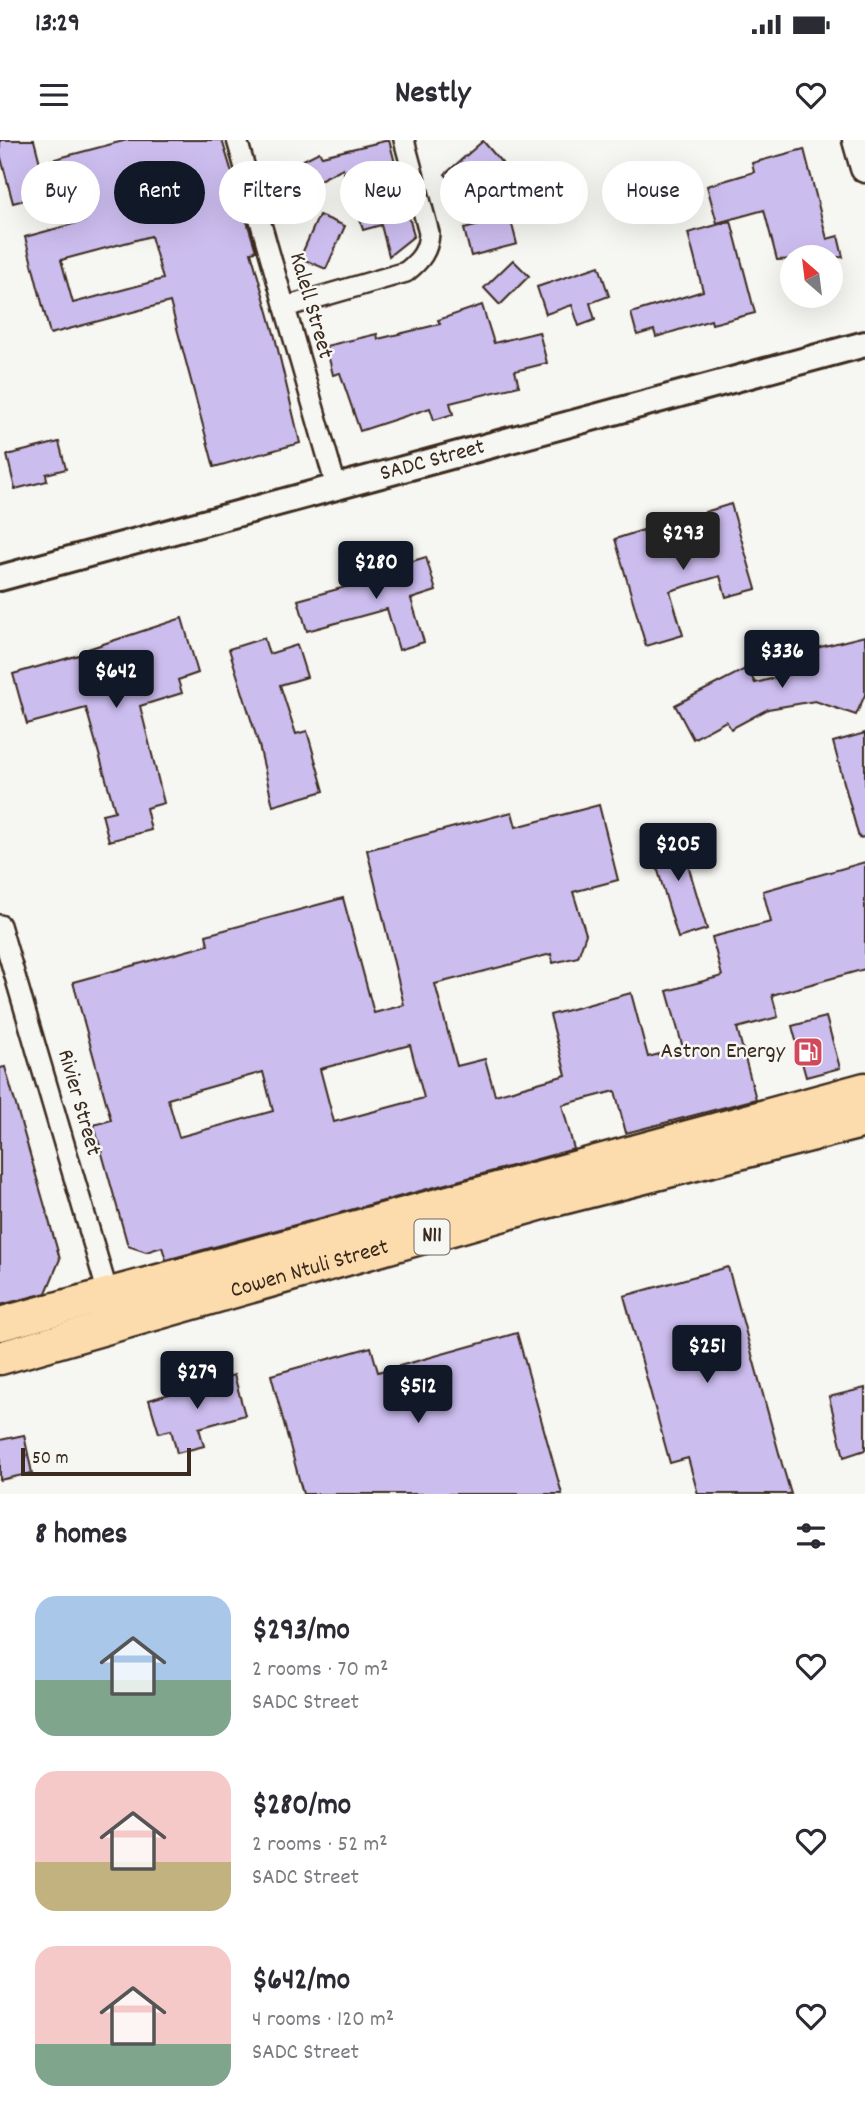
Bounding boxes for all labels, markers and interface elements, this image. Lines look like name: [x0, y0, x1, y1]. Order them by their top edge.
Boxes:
text: 13:29: [35, 6, 80, 43]
text: Nestly: [395, 72, 470, 118]
icon: menu: [35, 76, 73, 114]
icon: heart: [792, 76, 830, 114]
chip: Buy: [21, 161, 100, 224]
chip: Rent: [114, 161, 205, 224]
chip: Filters: [219, 161, 326, 224]
chip: New: [340, 161, 426, 224]
chip: Apartment: [440, 161, 588, 224]
chip: House: [602, 161, 704, 224]
north arrow: [780, 245, 844, 308]
map controls: [780, 245, 843, 308]
street label: Kalell Street: [279, 249, 341, 363]
street label: SADC Street: [376, 431, 489, 491]
pin: $293: [642, 512, 724, 572]
text: $293: [662, 518, 704, 551]
pin: $280: [335, 542, 417, 601]
text: $280: [354, 547, 398, 580]
pin: $336: [741, 630, 823, 690]
text: $336: [760, 636, 804, 669]
pin: $642: [75, 650, 157, 710]
text: $642: [95, 656, 137, 689]
pin: $205: [637, 824, 719, 883]
text: $205: [656, 829, 700, 862]
fuel station icon: Astron Energy: [791, 1035, 825, 1069]
place label: Astron Energy: [661, 1036, 786, 1069]
street label: Rivier Street: [47, 1046, 109, 1160]
road number: N11: [414, 1220, 450, 1254]
street label: Cowen Ntuli Street: [227, 1231, 393, 1308]
pin: $251: [666, 1326, 748, 1385]
text: $251: [688, 1331, 726, 1364]
pin: $279: [156, 1352, 238, 1411]
text: $279: [176, 1357, 218, 1390]
pin: $512: [377, 1366, 459, 1425]
text: $512: [399, 1371, 437, 1404]
scale bar: [21, 1445, 191, 1477]
text: 50 m: [32, 1446, 69, 1473]
text: 8 homes: [35, 1515, 127, 1558]
icon: filters: [792, 1517, 830, 1555]
text: $293/mo: [252, 1611, 350, 1654]
icon: home: [91, 1624, 175, 1708]
icon: heart: [792, 1647, 830, 1685]
text: 2 rooms · 70 m²: [252, 1654, 388, 1687]
text: SADC Street: [252, 1687, 359, 1720]
text: $280/mo: [252, 1786, 351, 1829]
icon: home: [91, 1799, 175, 1883]
icon: heart: [792, 1822, 830, 1860]
text: 2 rooms · 52 m²: [252, 1829, 388, 1862]
text: SADC Street: [252, 1862, 359, 1895]
text: $642/mo: [252, 1961, 350, 2004]
icon: home: [91, 1974, 175, 2058]
icon: heart: [792, 1997, 830, 2035]
text: 4 rooms · 120 m²: [252, 2004, 394, 2037]
text: SADC Street: [252, 2037, 359, 2070]

